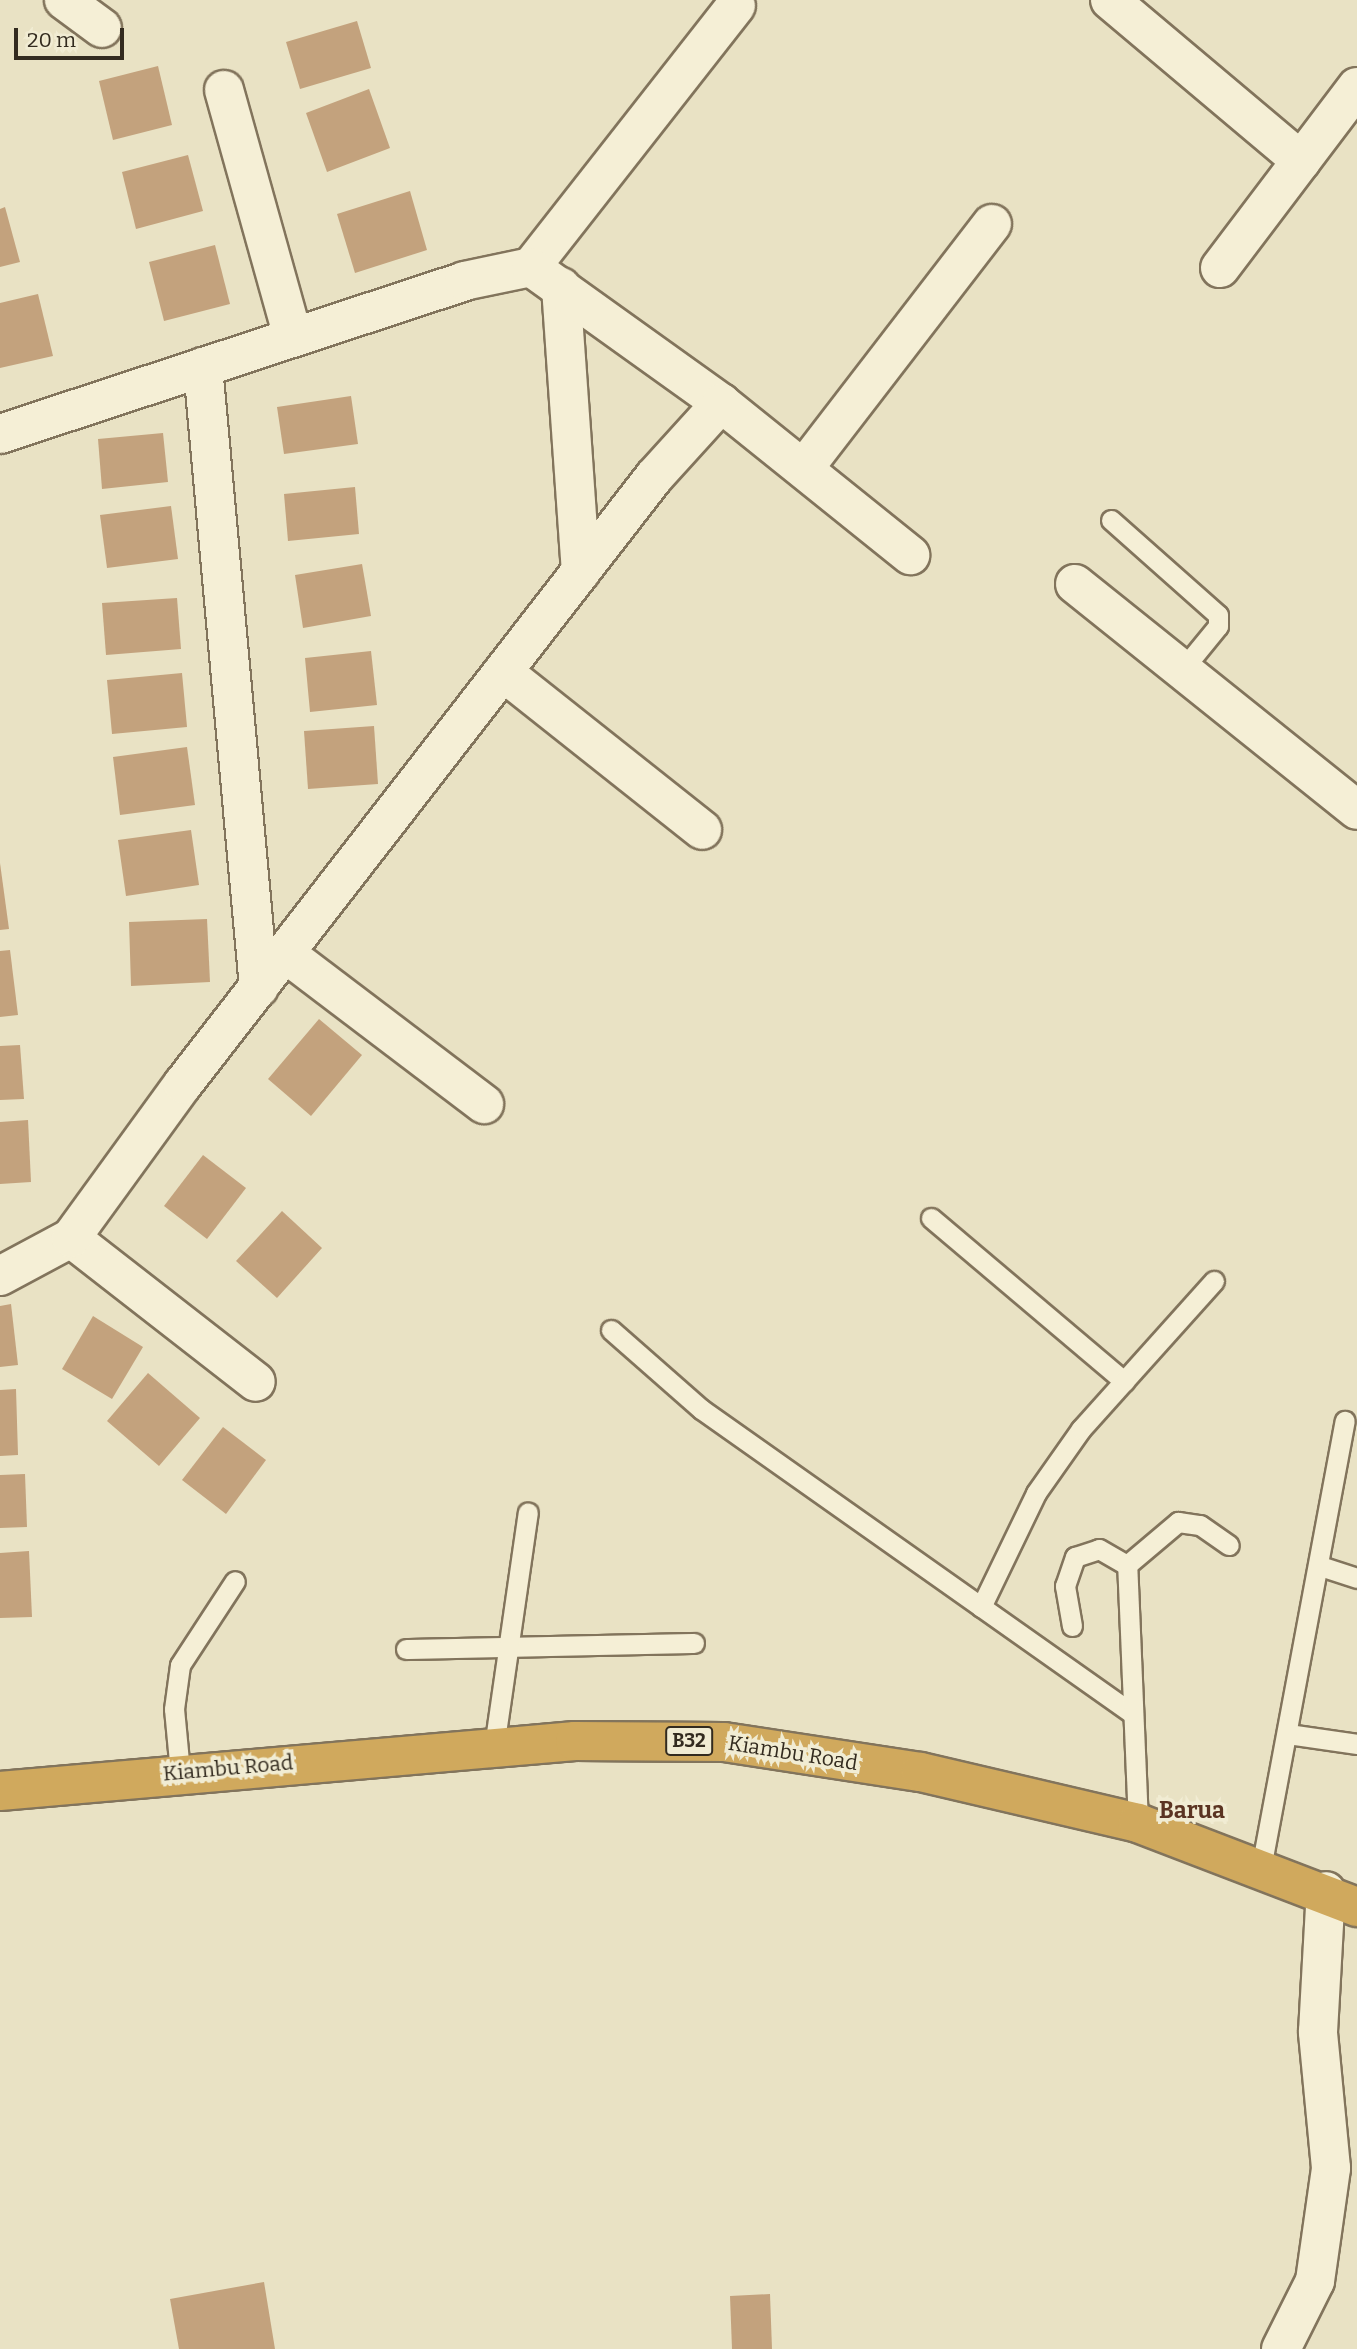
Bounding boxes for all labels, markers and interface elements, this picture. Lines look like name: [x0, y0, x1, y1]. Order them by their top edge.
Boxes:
scale bar: [18, 14, 128, 58]
text: 20 m: [27, 27, 76, 53]
road number: B32: [664, 1726, 714, 1756]
street label: Kiambu Road: [726, 1730, 860, 1776]
street label: Kiambu Road: [162, 1750, 294, 1786]
district label: Barua: [1159, 1796, 1225, 1824]

